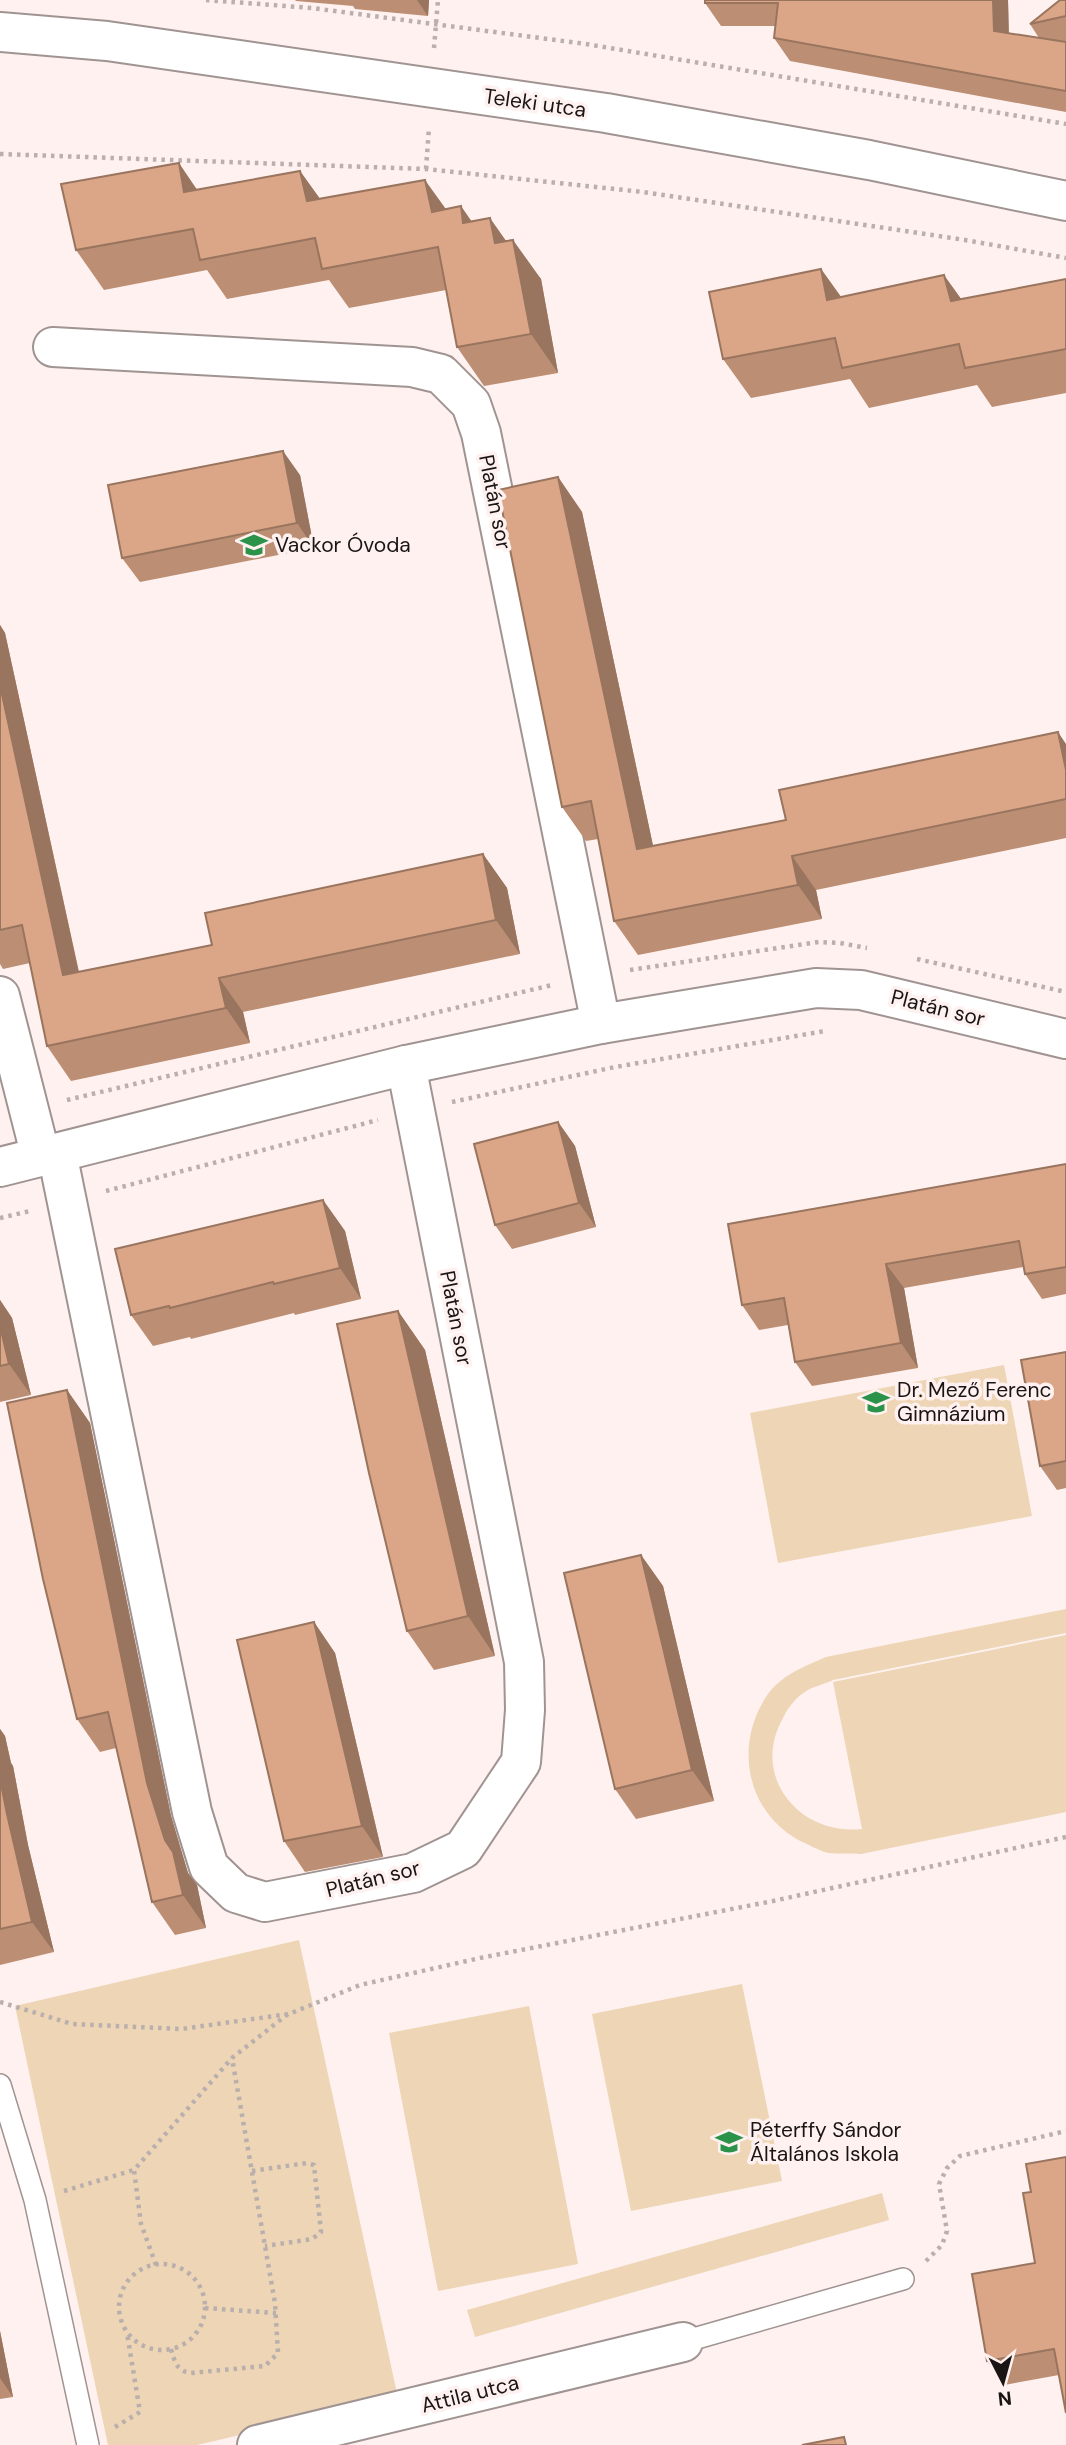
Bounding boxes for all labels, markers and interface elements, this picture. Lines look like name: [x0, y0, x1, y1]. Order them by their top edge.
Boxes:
street label: Teleki utca: [482, 82, 588, 124]
street label: Platán sor: [472, 452, 518, 552]
school or university icon: Vackor Óvoda: [239, 530, 269, 560]
place label: Vackor Óvoda: [275, 531, 411, 559]
street label: Platán sor: [888, 983, 988, 1033]
street label: Platán sor: [433, 1268, 479, 1368]
place label: Dr. Mező Ferenc Gimnázium: [897, 1376, 1051, 1428]
school or university icon: Dr. Mező Ferenc Gimnázium: [861, 1387, 891, 1417]
street label: Platán sor: [323, 1854, 423, 1904]
place label: Péterffy Sándor Általános Iskola: [750, 2116, 902, 2168]
school or university icon: Péterffy Sándor Általános Iskola: [714, 2127, 744, 2157]
north arrow: [968, 2347, 1038, 2417]
street label: Attila utca: [418, 2368, 522, 2420]
text: N: [997, 2385, 1013, 2412]

